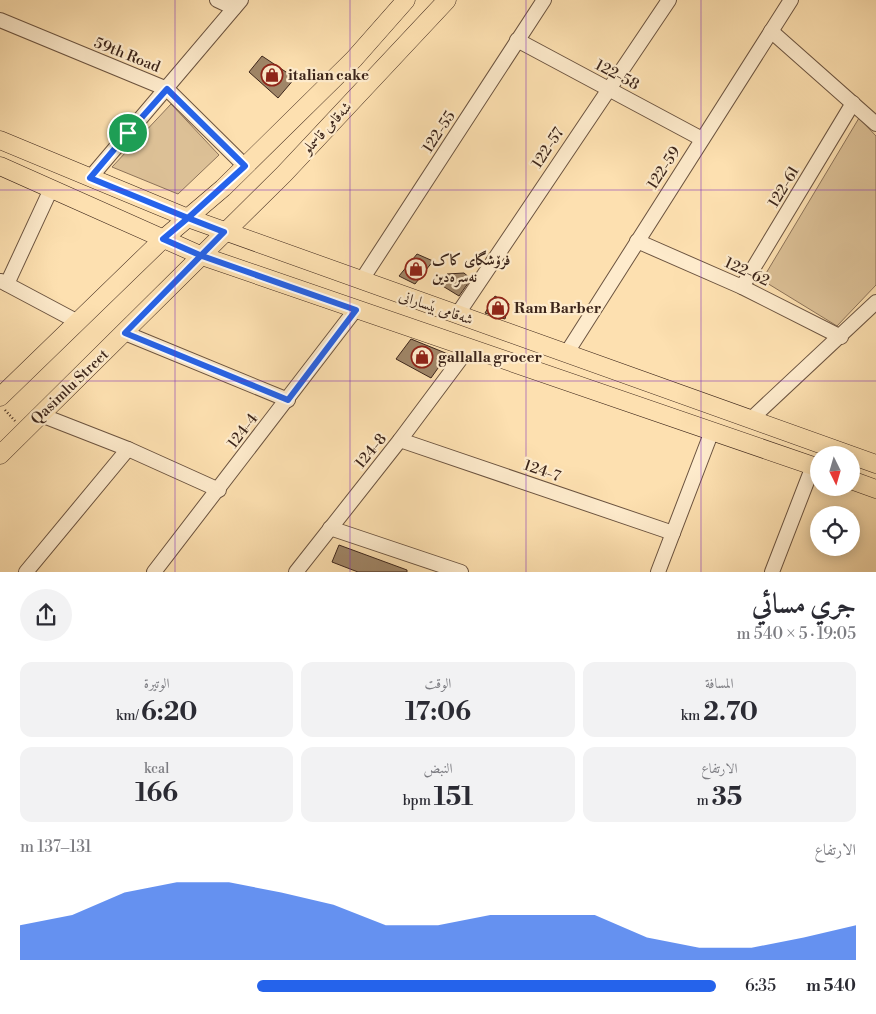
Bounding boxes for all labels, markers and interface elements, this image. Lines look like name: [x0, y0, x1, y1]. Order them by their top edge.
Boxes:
street label: 59th Road: [91, 33, 163, 77]
street label: 122-58: [592, 56, 642, 94]
shop icon: italian cake: [260, 63, 284, 87]
place label: italian cake: [288, 66, 369, 85]
street label: شەقامی قاسملو: [297, 98, 356, 160]
street label: 122-55: [418, 107, 460, 157]
pin: [107, 112, 149, 154]
icon: arrive: [114, 119, 142, 147]
street label: 122-57: [528, 124, 568, 172]
street label: 122-59: [643, 143, 685, 193]
street label: 122-61: [764, 162, 804, 211]
place label: فرۆشگای کاک نەسرەدین: [432, 250, 510, 288]
street label: 122-62: [721, 253, 773, 291]
shop icon: فرۆشگای کاک نەسرەدین: [404, 257, 428, 281]
street label: شەقامی بێسارانی: [396, 286, 476, 330]
shop icon: Ram Barber: [486, 296, 510, 320]
place label: Ram Barber: [514, 299, 602, 318]
street label: Qasimlu Street: [27, 345, 113, 429]
shop icon: gallalla grocer: [410, 345, 434, 369]
place label: gallalla grocer: [438, 348, 542, 367]
street label: 124-4: [224, 410, 262, 452]
street label: 124-8: [351, 430, 391, 472]
north arrow: [810, 446, 860, 496]
map controls: [810, 446, 860, 556]
street label: 124-7: [521, 456, 563, 486]
button: locate: [810, 506, 860, 556]
text: جري مسائي: [752, 587, 856, 622]
button: share: [20, 589, 72, 641]
text: 19:05 · 5 × 540 m: [736, 624, 856, 644]
text: الوتيرة: [144, 675, 170, 693]
text: الوقت: [425, 675, 451, 693]
text: المسافة: [705, 675, 734, 693]
text: 6:20: [141, 697, 197, 728]
text: 17:06: [405, 697, 471, 728]
text: 2.70: [703, 697, 758, 728]
text: /km: [116, 707, 141, 725]
text: km: [681, 707, 703, 725]
text: kcal: [144, 760, 169, 778]
text: النبض: [424, 760, 452, 778]
text: الارتفاع: [701, 760, 738, 778]
text: 166: [135, 778, 178, 809]
text: 151: [434, 782, 473, 813]
text: 35: [712, 782, 742, 813]
text: bpm: [403, 792, 434, 810]
text: m: [696, 792, 712, 810]
text: 131–137 m: [20, 837, 92, 857]
text: الارتفاع: [814, 840, 856, 860]
text: 6:35: [745, 976, 776, 996]
text: 540 m: [806, 976, 856, 996]

